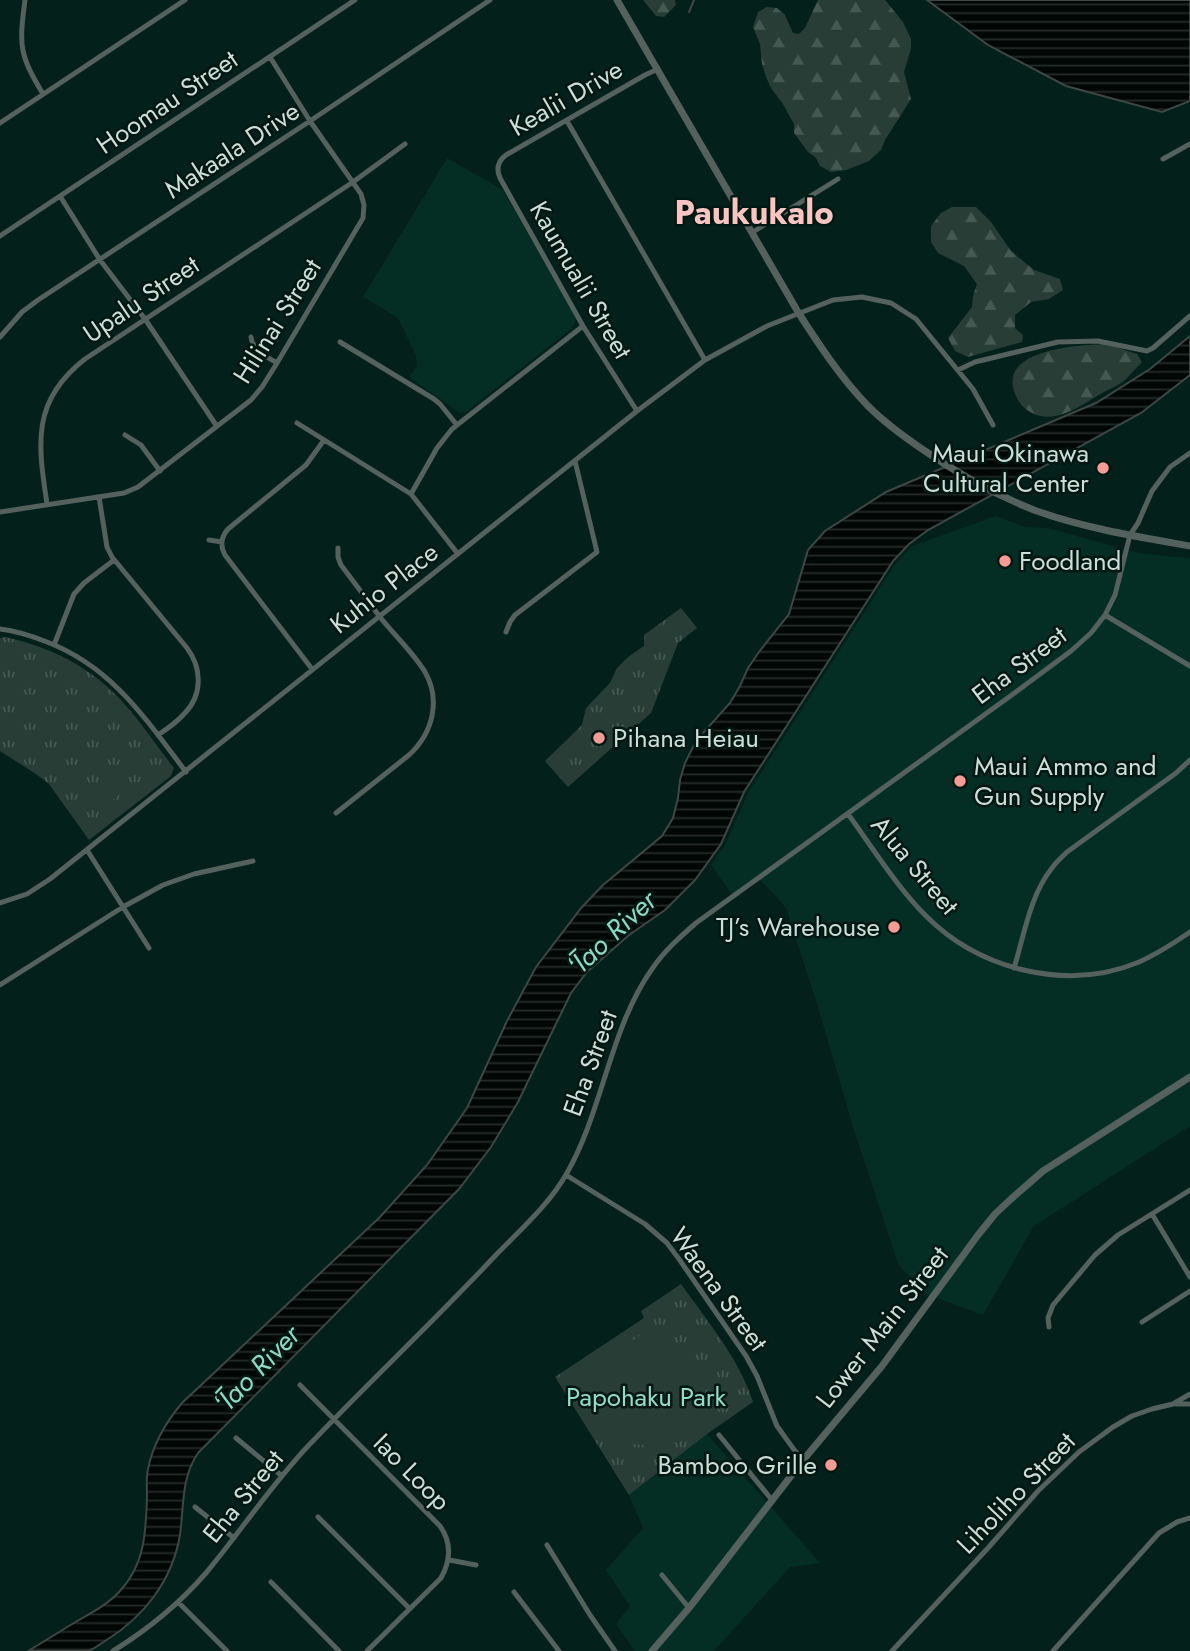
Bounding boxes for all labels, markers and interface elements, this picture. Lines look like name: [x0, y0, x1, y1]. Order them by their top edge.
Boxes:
street label: Hoomau Street: [89, 40, 246, 163]
street label: Kealii Drive: [502, 50, 630, 146]
street label: Makaala Drive: [157, 92, 307, 208]
district label: Paukukalo: [674, 189, 834, 236]
street label: Kaumualii Street: [520, 194, 642, 367]
street label: Upalu Street: [75, 246, 207, 352]
street label: Hilinai Street: [224, 251, 331, 391]
place label: Maui Okinawa Cultural Center: [923, 434, 1089, 502]
marker: Maui Okinawa Cultural Center: [1095, 460, 1111, 476]
street label: Kuhio Place: [322, 533, 446, 643]
place label: Foodland: [1019, 542, 1121, 580]
marker: Foodland: [997, 553, 1013, 569]
street label: Eha Street: [964, 616, 1075, 713]
place label: Pihana Heiau: [613, 719, 759, 757]
marker: Pihana Heiau: [591, 730, 607, 746]
place label: Maui Ammo and Gun Supply: [974, 747, 1156, 815]
marker: Maui Ammo and Gun Supply: [952, 773, 968, 789]
street label: Alua Street: [862, 807, 968, 923]
water label: ʻĪao River: [558, 880, 667, 985]
place label: TJ’s Warehouse: [716, 908, 880, 946]
marker: TJ’s Warehouse: [886, 919, 902, 935]
street label: Eha Street: [553, 1004, 627, 1121]
street label: Waena Street: [661, 1219, 777, 1359]
street label: Lower Main Street: [806, 1237, 958, 1416]
water label: ʻĪao River: [204, 1314, 311, 1422]
park label: Papohaku Park: [566, 1378, 727, 1416]
street label: Liholiho Street: [948, 1423, 1085, 1563]
street label: Iao Loop: [365, 1425, 459, 1519]
street label: Eha Street: [194, 1441, 293, 1551]
place label: Bamboo Grille: [658, 1446, 817, 1484]
marker: Bamboo Grille: [823, 1457, 839, 1473]

